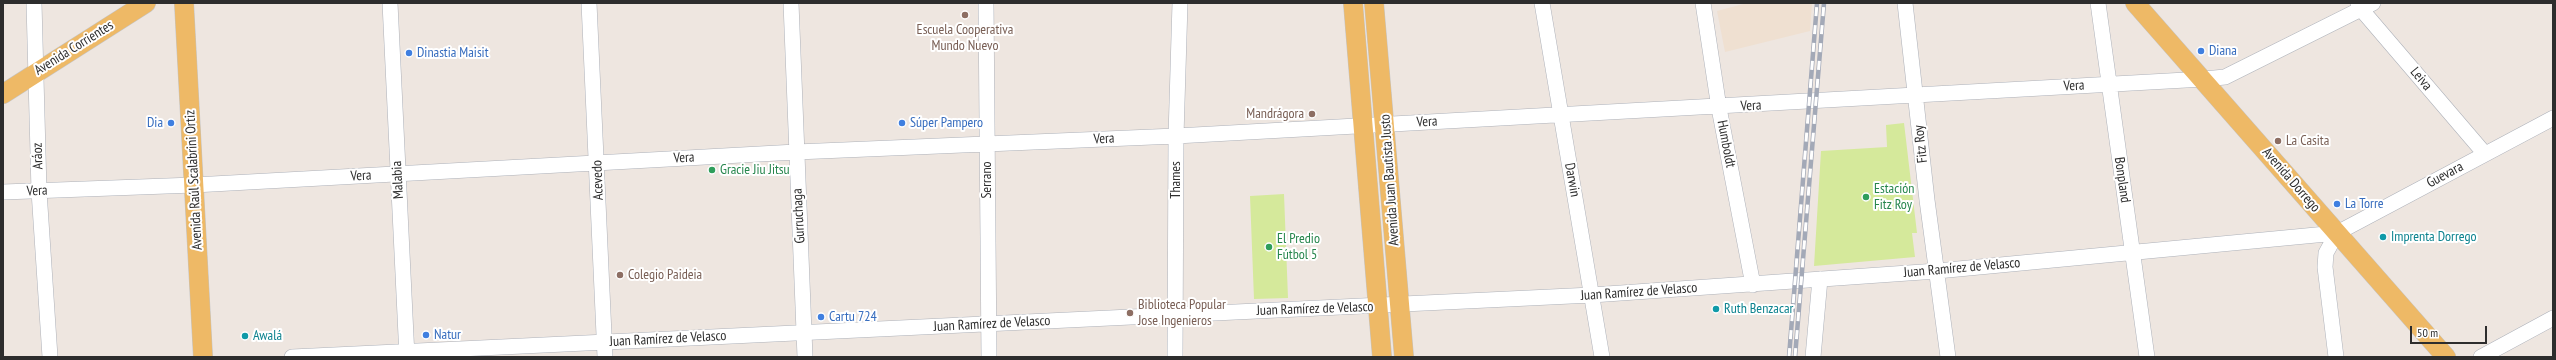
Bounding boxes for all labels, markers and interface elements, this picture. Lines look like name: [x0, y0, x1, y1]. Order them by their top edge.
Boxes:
marker: Escuela Cooperativa Mundo Nuevo: [960, 10, 970, 20]
street label: Avenida Corrientes: [31, 17, 117, 79]
place label: Escuela Cooperativa Mundo Nuevo: [917, 22, 1013, 54]
place label: Diana: [2209, 43, 2237, 59]
place label: Dinastia Maisit: [417, 45, 488, 61]
marker: Diana: [2196, 46, 2206, 56]
marker: Dinastia Maisit: [404, 48, 414, 58]
street label: Leiva: [2407, 64, 2435, 94]
street label: Vera: [2063, 77, 2085, 95]
street label: Vera: [1740, 97, 1762, 115]
place label: Mandrágora: [1246, 106, 1304, 122]
marker: Mandrágora: [1307, 109, 1317, 119]
street label: Avenida Raúl Scalabrini Ortiz: [182, 110, 206, 250]
street label: Vera: [1416, 113, 1438, 131]
street label: Avenida Juan Bautista Justo: [1377, 114, 1403, 246]
place label: Dia: [147, 115, 163, 131]
place label: Súper Pampero: [910, 115, 983, 131]
marker: Dia: [166, 118, 176, 128]
marker: Súper Pampero: [897, 118, 907, 128]
street label: Humboldt: [1713, 119, 1739, 169]
street label: Fitz Roy: [1911, 124, 1931, 164]
street label: Vera: [1093, 130, 1115, 148]
place label: La Casita: [2286, 133, 2329, 149]
marker: La Casita: [2273, 136, 2283, 146]
street label: Aráoz: [29, 142, 47, 170]
street label: Avenida Dorrego: [2258, 144, 2324, 216]
street label: Vera: [673, 149, 695, 167]
street label: Bonpland: [2110, 156, 2134, 204]
street label: Guevara: [2424, 158, 2466, 192]
street label: Acevedo: [589, 160, 607, 200]
street label: Malabia: [389, 161, 407, 199]
street label: Serrano: [979, 161, 995, 199]
street label: Thames: [1168, 161, 1184, 199]
place label: Gracie Jiu Jitsu: [720, 162, 790, 178]
street label: Darwin: [1561, 162, 1583, 198]
marker: Gracie Jiu Jitsu: [707, 165, 717, 175]
street label: Vera: [350, 167, 372, 185]
place label: Estación Fitz Roy: [1874, 181, 1914, 214]
street label: Vera: [26, 182, 48, 200]
street label: Gurruchaga: [789, 188, 809, 244]
marker: Estación Fitz Roy: [1861, 192, 1871, 202]
place label: La Torre: [2345, 196, 2383, 212]
marker: La Torre: [2332, 199, 2342, 209]
place label: Imprenta Dorrego: [2391, 229, 2476, 245]
place label: El Predio Fútbol 5: [1277, 231, 1320, 264]
marker: Imprenta Dorrego: [2378, 232, 2388, 242]
marker: El Predio Fútbol 5: [1264, 242, 1274, 252]
street label: Juan Ramírez de Velasco: [1903, 255, 2021, 281]
place label: Colegio Paideia: [628, 267, 702, 283]
marker: Colegio Paideia: [615, 270, 625, 280]
street label: Juan Ramírez de Velasco: [1580, 280, 1698, 304]
place label: Biblioteca Popular Jose Ingenieros: [1138, 297, 1226, 330]
street label: Juan Ramírez de Velasco: [1256, 299, 1374, 319]
place label: Ruth Benzacar: [1724, 301, 1793, 317]
marker: Ruth Benzacar: [1711, 304, 1721, 314]
marker: Biblioteca Popular Jose Ingenieros: [1125, 308, 1135, 318]
place label: Cartu 724: [829, 309, 877, 325]
marker: Cartu 724: [816, 312, 826, 322]
street label: Juan Ramírez de Velasco: [933, 313, 1051, 335]
scale bar: [2412, 318, 2489, 344]
text: 50 m: [2417, 325, 2438, 340]
place label: Natur: [434, 327, 461, 343]
place label: Awalá: [253, 328, 282, 344]
street label: Juan Ramírez de Velasco: [609, 328, 727, 350]
marker: Natur: [421, 330, 431, 340]
marker: Awalá: [240, 331, 250, 341]

